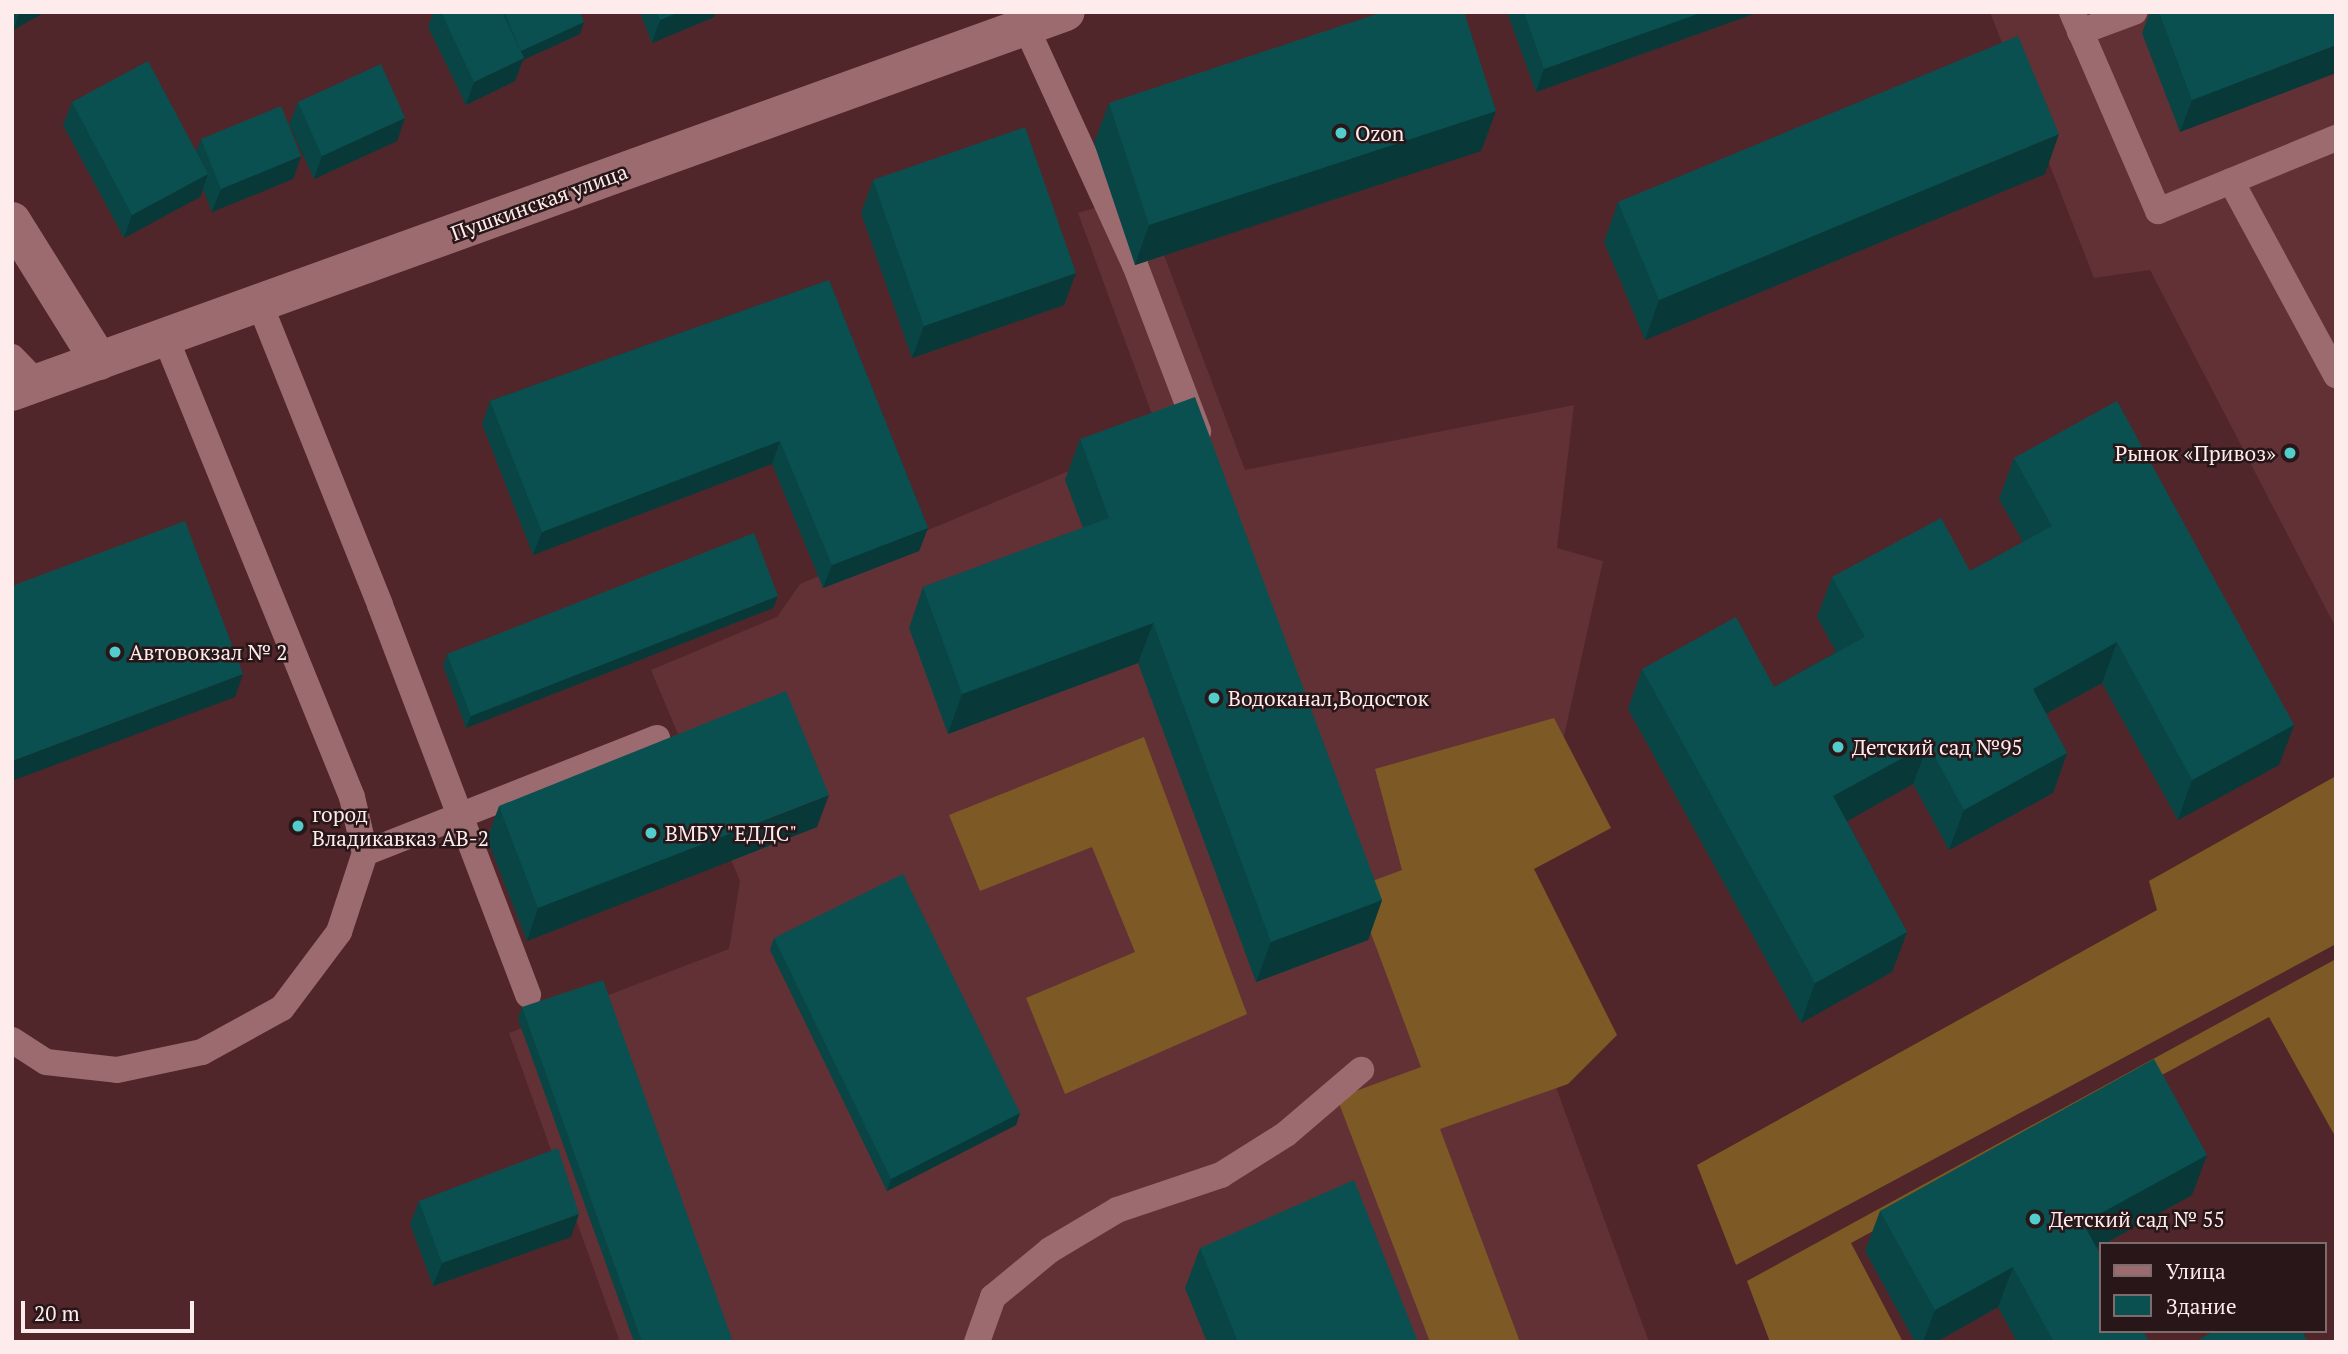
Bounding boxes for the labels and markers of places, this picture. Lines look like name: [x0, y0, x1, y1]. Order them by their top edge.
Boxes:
place label: Ozon: [1355, 120, 1404, 146]
marker: Ozon: [1333, 125, 1349, 141]
place label: Рынок «Привоз»: [2115, 440, 2276, 466]
marker: Рынок «Привоз»: [2282, 445, 2298, 461]
place label: Автовокзал № 2: [129, 639, 288, 665]
marker: Автовокзал № 2: [107, 644, 123, 660]
place label: Водоканал,Водосток: [1228, 685, 1429, 711]
marker: Водоканал,Водосток: [1206, 690, 1222, 706]
place label: Детский сад №95: [1852, 734, 2023, 760]
marker: Детский сад №95: [1830, 739, 1846, 755]
place label: город Владикавказ АВ-2: [312, 801, 489, 851]
marker: город Владикавказ АВ-2: [290, 818, 306, 834]
place label: ВМБУ "ЕДДС": [665, 820, 799, 846]
marker: ВМБУ "ЕДДС": [643, 825, 659, 841]
place label: Детский сад № 55: [2049, 1206, 2225, 1232]
marker: Детский сад № 55: [2027, 1211, 2043, 1227]

